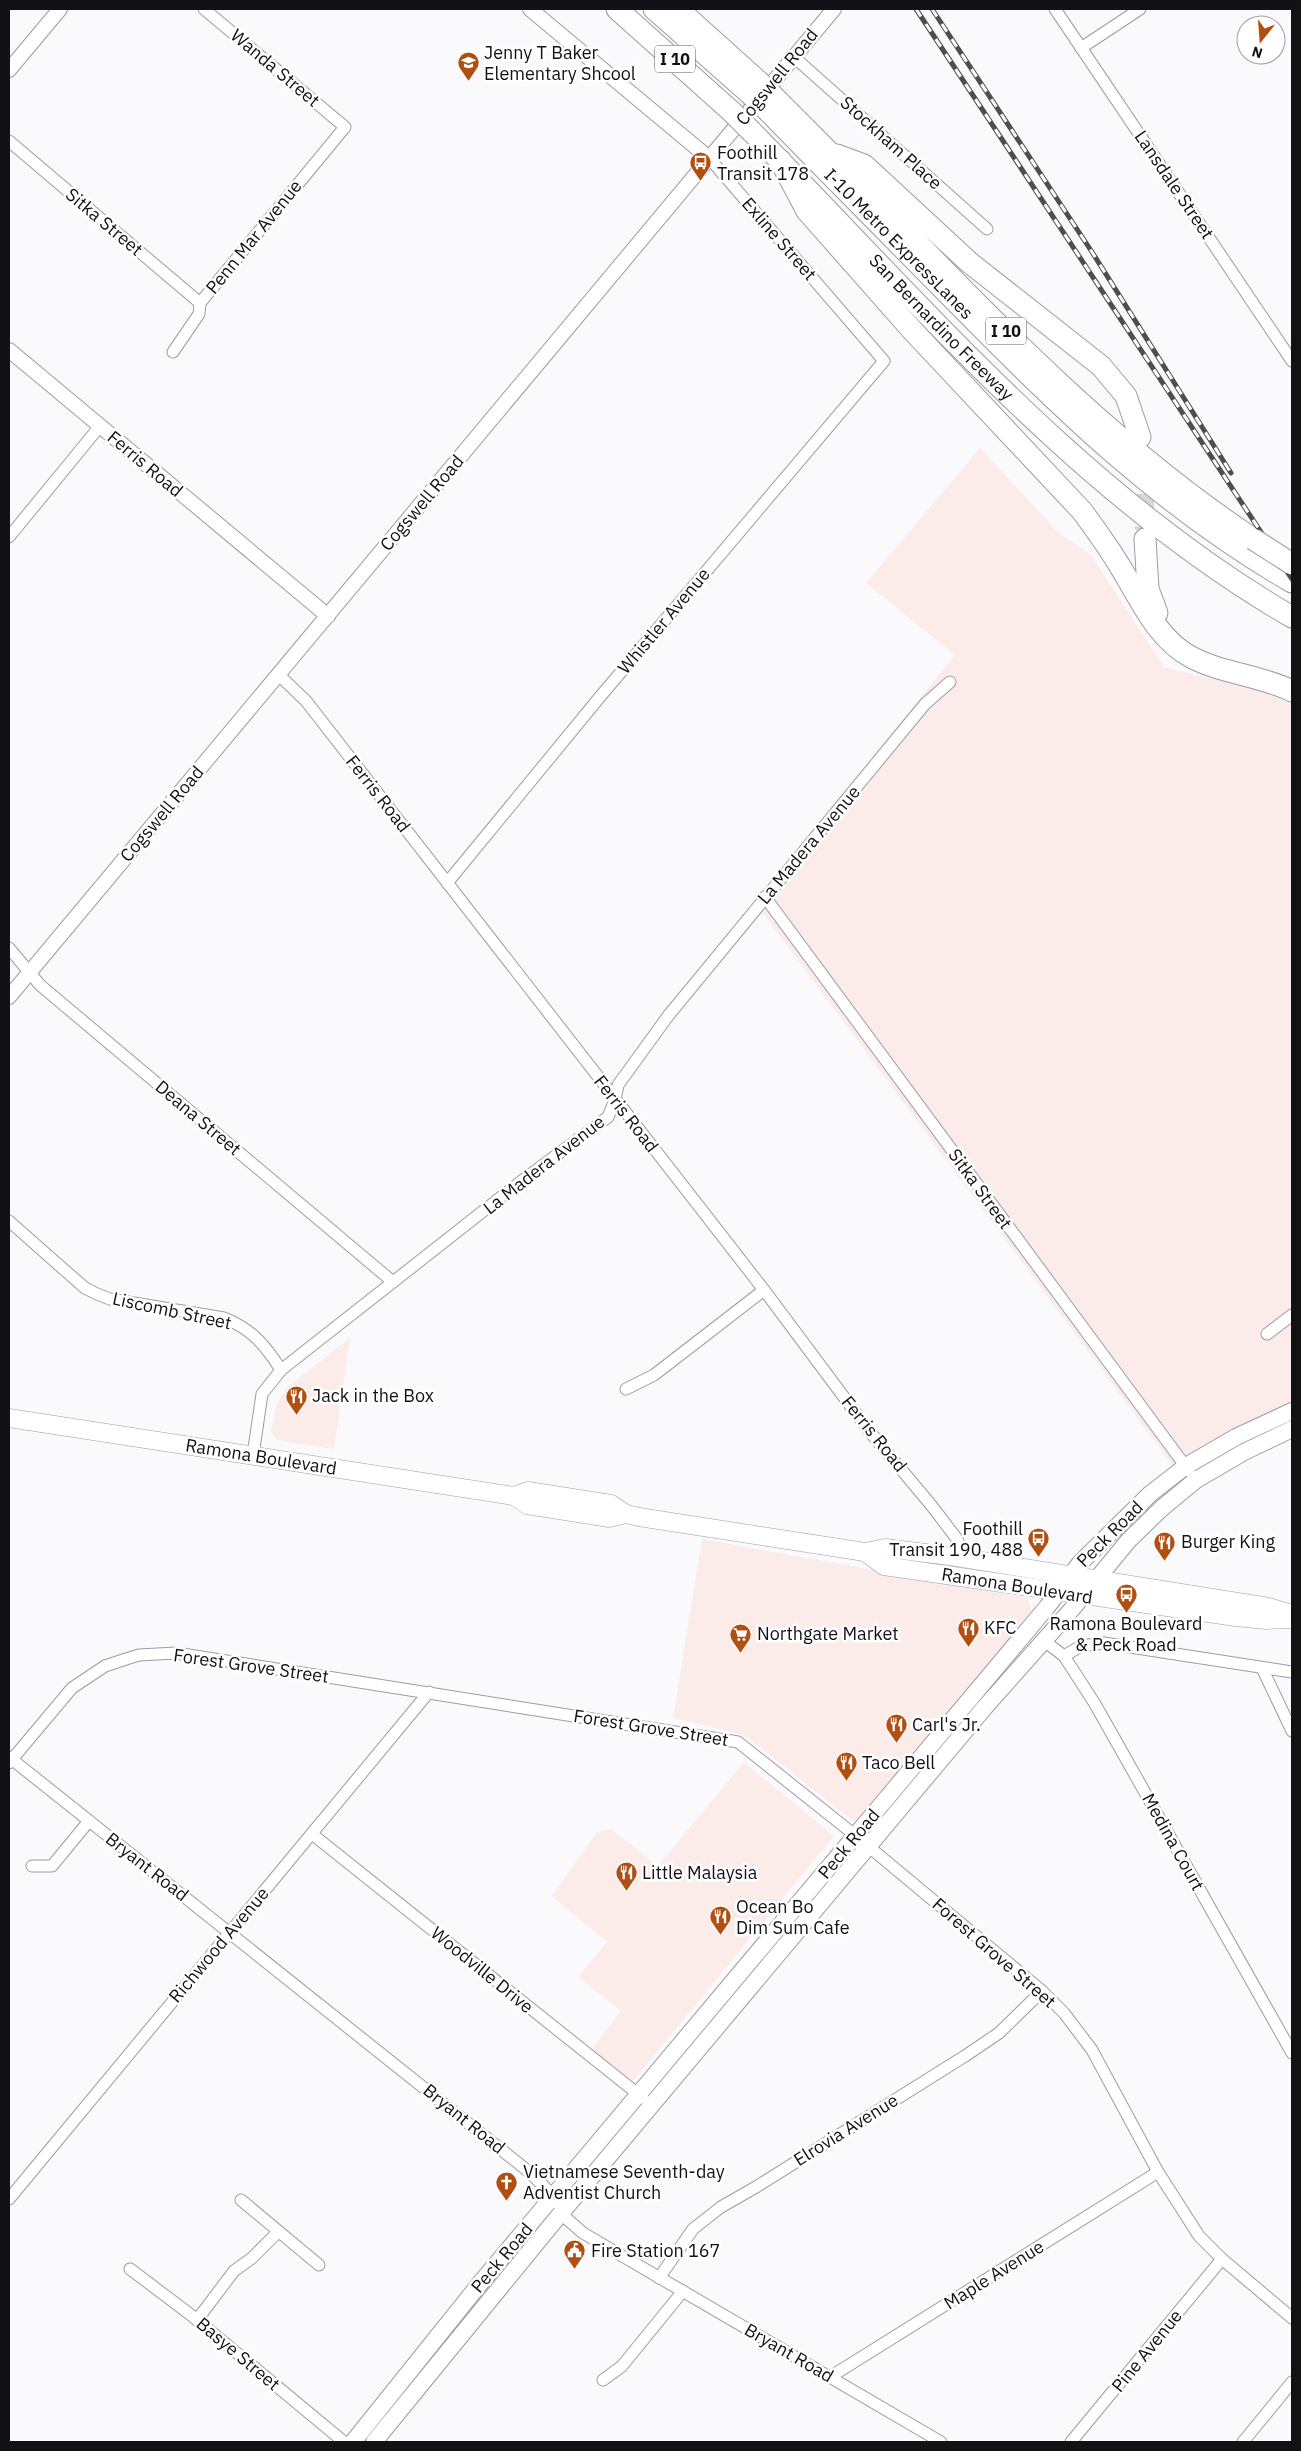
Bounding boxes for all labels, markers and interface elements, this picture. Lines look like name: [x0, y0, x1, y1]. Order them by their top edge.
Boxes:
north arrow: [1236, 15, 1286, 65]
street label: Cogswell Road: [730, 23, 823, 130]
street label: Wanda Street: [226, 24, 325, 112]
place label: Jenny T Baker Elementary Shcool: [484, 41, 636, 85]
text: N: [1250, 42, 1265, 63]
road number: I 10: [655, 46, 695, 72]
school or university icon: Jenny T Baker Elementary Shcool: [456, 51, 480, 82]
street label: Stockham Place: [836, 91, 947, 195]
street label: Lansdale Street: [1130, 126, 1219, 243]
place label: Foothill Transit 178: [717, 141, 809, 185]
bus stop icon: Foothill Transit 178: [689, 151, 713, 182]
street label: I-10 Metro ExpressLanes: [820, 163, 979, 324]
street label: Penn Mar Avenue: [201, 175, 307, 298]
street label: Sitka Street: [61, 183, 148, 261]
street label: Exline Street: [737, 192, 822, 285]
street label: San Bernardino Freeway: [864, 249, 1019, 405]
road number: I 10: [986, 318, 1026, 344]
street label: Ferris Road: [103, 425, 188, 502]
street label: Cogswell Road: [375, 450, 468, 555]
street label: Whistler Avenue: [613, 563, 715, 678]
street label: Ferris Road: [341, 751, 416, 837]
street label: Cogswell Road: [115, 761, 208, 866]
street label: La Madera Avenue: [752, 781, 865, 909]
street label: Ferris Road: [589, 1071, 664, 1157]
street label: Deana Street: [151, 1075, 246, 1160]
street label: La Madera Avenue: [478, 1110, 609, 1219]
street label: Sitka Street: [944, 1144, 1017, 1233]
street label: Liscomb Street: [110, 1287, 234, 1334]
restaurant icon: Jack in the Box: [284, 1384, 308, 1415]
place label: Jack in the Box: [312, 1384, 434, 1407]
street label: Ferris Road: [837, 1391, 912, 1477]
street label: Ramona Boulevard: [184, 1433, 338, 1480]
street label: Peck Road: [1072, 1496, 1148, 1572]
place label: Foothill Transit 190, 488: [889, 1517, 1023, 1561]
bus stop icon: Foothill Transit 190, 488: [1027, 1527, 1051, 1558]
restaurant icon: Burger King: [1153, 1530, 1177, 1561]
place label: Burger King: [1181, 1530, 1275, 1553]
street label: Ramona Boulevard: [940, 1562, 1094, 1609]
bus stop icon: Ramona Boulevard & Peck Road: [1114, 1582, 1138, 1613]
place label: Ramona Boulevard & Peck Road: [1050, 1612, 1202, 1656]
restaurant icon: KFC: [956, 1616, 980, 1647]
place label: KFC: [984, 1616, 1016, 1639]
supermarket icon: Northgate Market: [729, 1622, 753, 1653]
place label: Northgate Market: [757, 1622, 899, 1645]
street label: Forest Grove Street: [172, 1643, 330, 1688]
street label: Forest Grove Street: [572, 1704, 730, 1751]
restaurant icon: Carl's Jr.: [884, 1713, 908, 1744]
place label: Carl's Jr.: [912, 1713, 981, 1736]
restaurant icon: Taco Bell: [834, 1751, 858, 1782]
place label: Taco Bell: [862, 1751, 935, 1774]
street label: Medina Court: [1137, 1789, 1210, 1895]
street label: Peck Road: [813, 1804, 885, 1883]
street label: Bryant Road: [101, 1827, 193, 1906]
restaurant icon: Little Malaysia: [614, 1861, 638, 1892]
place label: Little Malaysia: [642, 1861, 758, 1884]
street label: Richwood Avenue: [164, 1882, 274, 2007]
street label: Forest Grove Street: [928, 1893, 1061, 2013]
place label: Ocean Bo Dim Sum Cafe: [736, 1895, 850, 1939]
restaurant icon: Ocean Bo Dim Sum Cafe: [708, 1905, 732, 1936]
street label: Woodville Drive: [426, 1921, 538, 2018]
street label: Bryant Road: [419, 2079, 510, 2159]
street label: Elrovia Avenue: [789, 2088, 902, 2171]
place label: Vietnamese Seventh-day Adventist Church: [523, 2160, 725, 2204]
church icon: Vietnamese Seventh-day Adventist Church: [495, 2170, 519, 2201]
street label: Peck Road: [466, 2218, 538, 2297]
street label: Maple Avenue: [939, 2235, 1048, 2314]
public building icon: Fire Station 167: [563, 2239, 587, 2270]
place label: Fire Station 167: [591, 2239, 720, 2262]
street label: Pine Avenue: [1106, 2305, 1187, 2397]
street label: Basye Street: [192, 2312, 285, 2395]
street label: Bryant Road: [741, 2318, 838, 2387]

